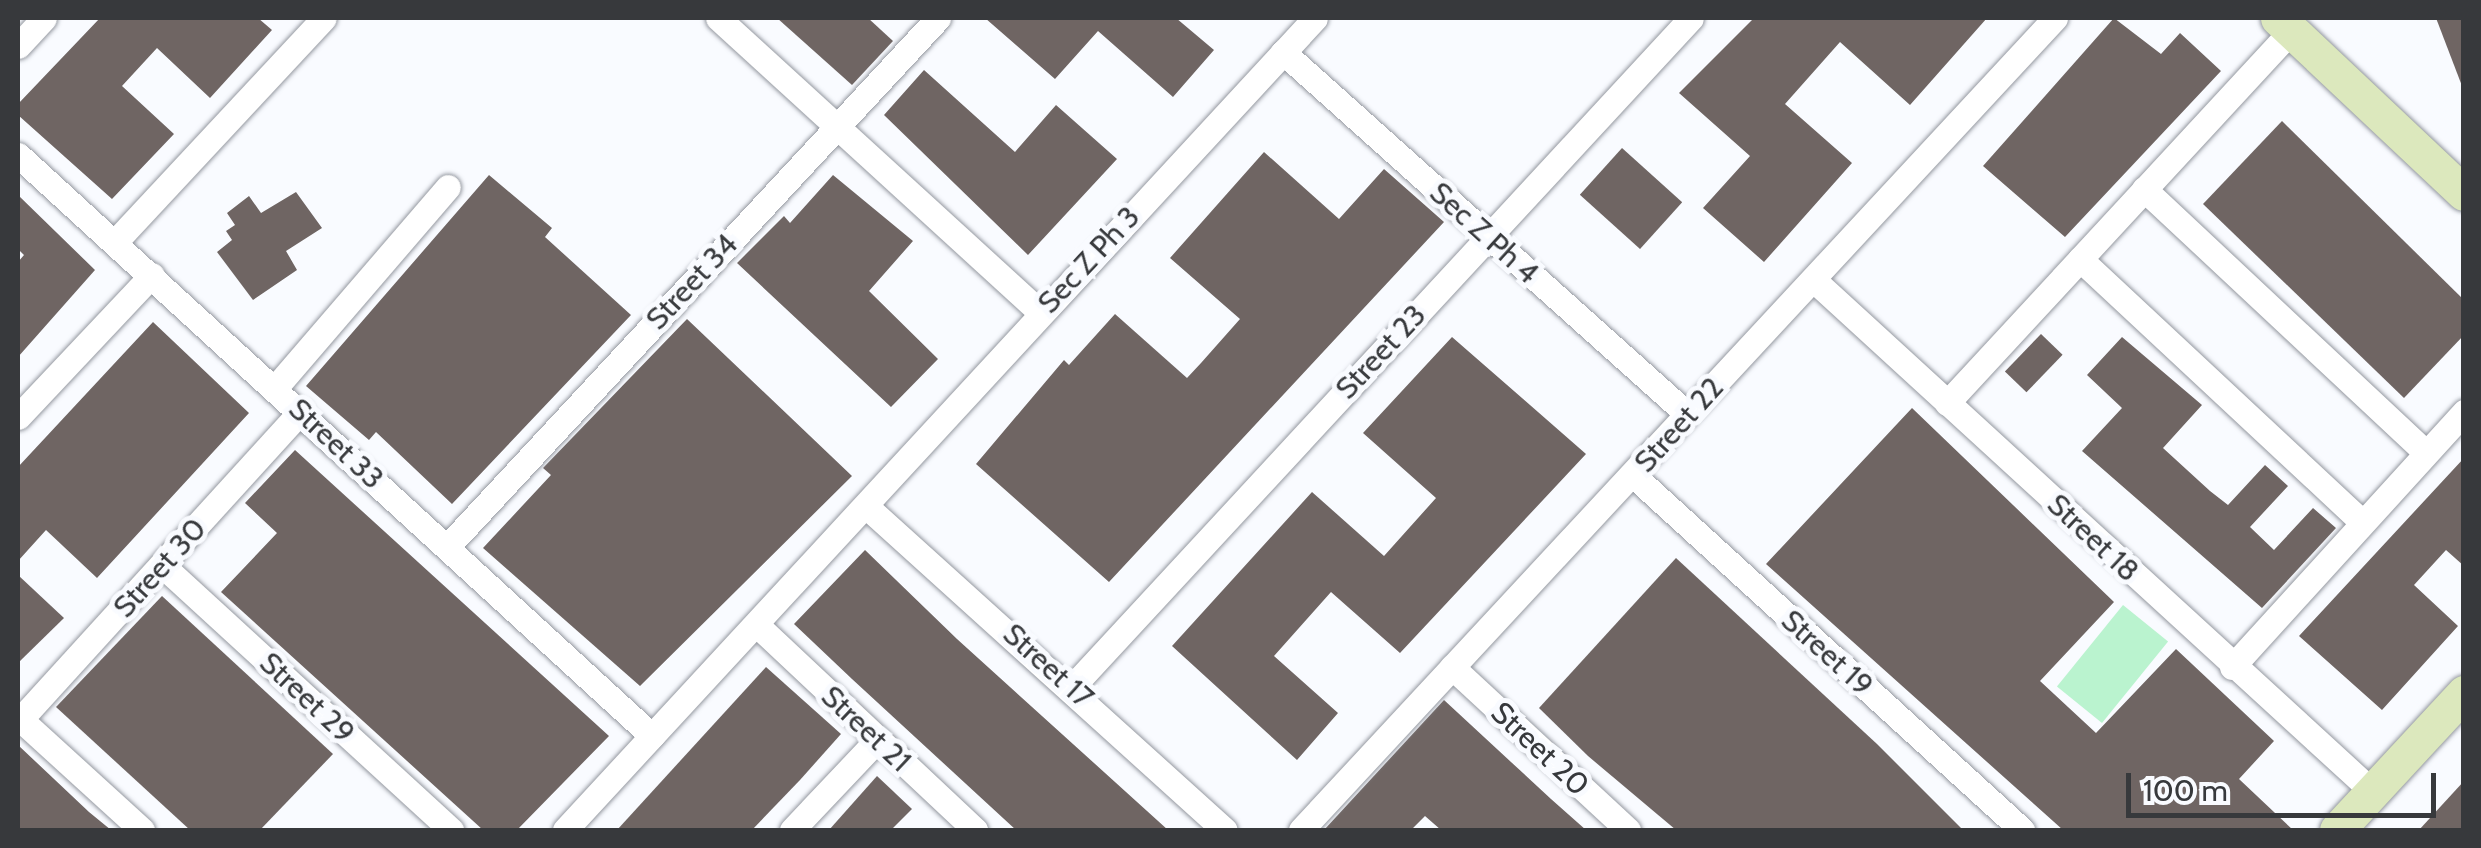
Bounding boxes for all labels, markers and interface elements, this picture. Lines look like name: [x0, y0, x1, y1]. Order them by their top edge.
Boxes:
street label: Sec Z Ph 4: [1422, 175, 1546, 291]
street label: Sec Z Ph 3: [1031, 199, 1147, 321]
street label: Street 34: [639, 227, 745, 337]
street label: Street 23: [1328, 297, 1434, 407]
street label: Street 22: [1627, 370, 1731, 480]
street label: Street 33: [281, 391, 391, 497]
street label: Street 18: [2040, 487, 2146, 589]
street label: Street 30: [106, 511, 214, 625]
street label: Street 19: [1774, 603, 1880, 703]
street label: Street 17: [996, 616, 1100, 716]
street label: Street 29: [252, 645, 362, 751]
street label: Street 21: [814, 679, 918, 779]
street label: Street 20: [1484, 695, 1596, 803]
scale bar: [2131, 753, 2441, 815]
text: 100 m: [2143, 772, 2228, 809]

